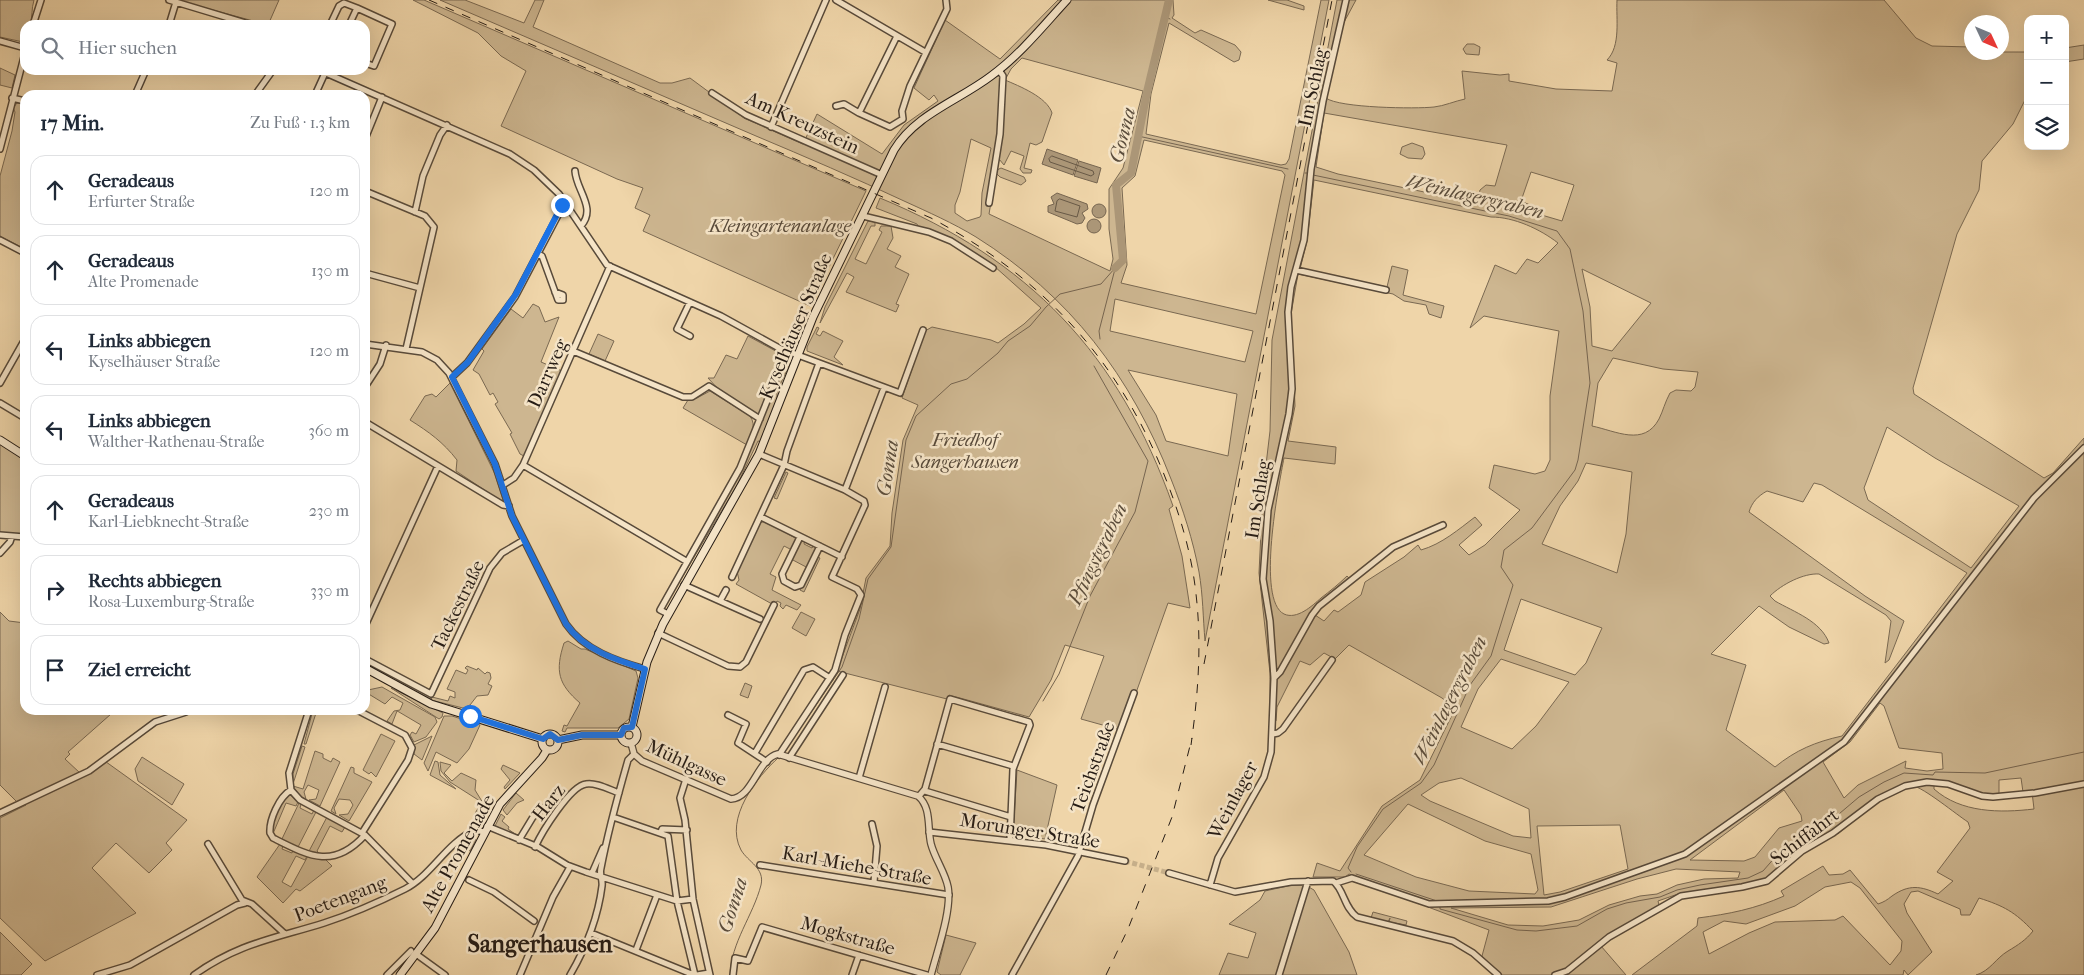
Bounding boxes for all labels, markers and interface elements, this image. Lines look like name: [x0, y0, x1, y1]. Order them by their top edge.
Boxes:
north arrow: [1964, 15, 2009, 60]
map controls: [2024, 15, 2069, 150]
button: +: [2024, 15, 2069, 60]
search box: [20, 20, 370, 75]
icon: search: [38, 34, 66, 62]
text: Hier suchen: [78, 37, 177, 59]
street label: Im Schlag: [1294, 45, 1332, 129]
button: −: [2024, 60, 2069, 105]
street label: Am Kreuzstein: [742, 87, 863, 159]
water label: Gonna: [1105, 105, 1140, 165]
button: layers: [2024, 105, 2069, 150]
text: 17 Min.: [40, 111, 104, 135]
text: Zu Fuß · 1.3 km: [250, 113, 350, 132]
water label: Weinlagergraben: [1404, 169, 1546, 224]
text: Geradeaus: [88, 170, 174, 192]
icon: ahead: [41, 176, 69, 204]
text: 120 m: [310, 181, 349, 200]
text: Erfurter Straße: [88, 192, 195, 211]
route end: [551, 194, 574, 217]
park label: Kleingartenanlage: [707, 215, 852, 237]
text: Geradeaus: [88, 250, 174, 272]
street label: Kyselhäuser Straße: [755, 250, 837, 403]
icon: ahead: [41, 256, 69, 284]
text: 130 m: [311, 261, 349, 280]
text: Alte Promenade: [88, 272, 199, 291]
text: Links abbiegen: [88, 330, 211, 352]
street label: Darrweg: [523, 335, 573, 411]
icon: left: [41, 336, 69, 364]
text: 120 m: [310, 341, 349, 360]
text: Kyselhäuser Straße: [88, 352, 220, 371]
text: Links abbiegen: [88, 410, 211, 432]
icon: left: [41, 416, 69, 444]
text: 360 m: [308, 421, 349, 440]
park label: Friedhof Sangerhausen: [910, 429, 1019, 473]
text: Walther-Rathenau-Straße: [88, 432, 264, 451]
water label: Gonna: [872, 438, 903, 498]
street label: Im Schlag: [1241, 457, 1275, 541]
text: Geradeaus: [88, 490, 174, 512]
icon: ahead: [41, 496, 69, 524]
water label: Pfingstgraben: [1062, 499, 1132, 610]
text: 230 m: [309, 501, 349, 520]
text: Karl-Liebknecht-Straße: [88, 512, 249, 531]
street label: Tackestraße: [427, 557, 489, 654]
text: Rechts abbiegen: [88, 570, 222, 592]
icon: right: [41, 576, 69, 604]
text: 330 m: [310, 581, 349, 600]
text: Rosa-Luxemburg-Straße: [88, 592, 254, 611]
water label: Weinlagergraben: [1407, 632, 1492, 768]
icon: arrive: [41, 656, 69, 684]
text: Ziel erreicht: [88, 659, 191, 681]
route start: [459, 705, 482, 728]
street label: Teichstraße: [1066, 719, 1120, 816]
street label: Mühlgasse: [643, 735, 730, 791]
street label: Weinlager: [1203, 757, 1263, 844]
street label: Harz: [528, 780, 570, 825]
street label: Alte Promenade: [416, 791, 499, 917]
street label: Schiffahrt: [1766, 804, 1843, 870]
street label: Morunger Straße: [958, 809, 1101, 853]
street label: Karl-Miehe-Straße: [780, 842, 933, 890]
street label: Poetengang: [291, 871, 391, 927]
water label: Gonna: [713, 875, 752, 935]
street label: Mogkstraße: [798, 912, 897, 960]
district label: Sangerhausen: [468, 930, 614, 958]

